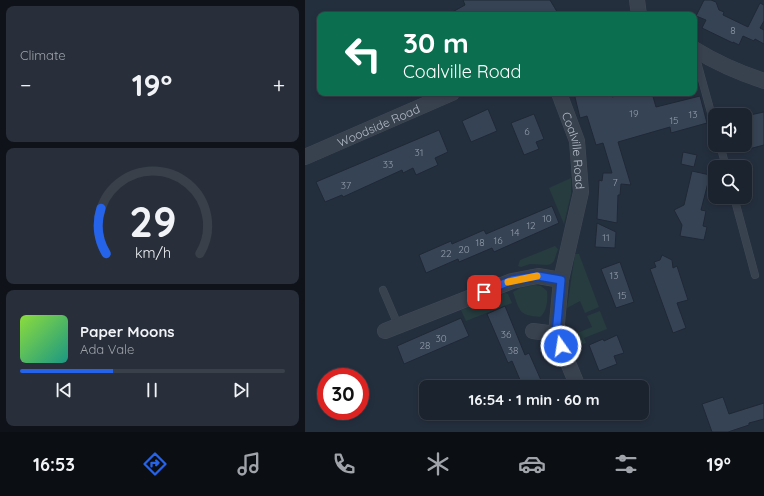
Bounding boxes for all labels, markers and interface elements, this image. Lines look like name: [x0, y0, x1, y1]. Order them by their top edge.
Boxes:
house number: 8: [730, 24, 736, 37]
text: 30 m: [403, 25, 469, 60]
icon: left: [337, 28, 389, 80]
text: Climate: [20, 47, 66, 63]
text: Coalville Road: [403, 60, 521, 83]
text: 19°: [132, 66, 172, 104]
text: −: [20, 71, 31, 99]
text: +: [273, 71, 285, 99]
street label: Woodside Road: [335, 101, 422, 150]
house number: 19: [629, 107, 639, 120]
house number: 13: [689, 108, 697, 121]
map controls: [708, 108, 752, 204]
button: sound: [708, 108, 752, 152]
street label: Coalville Road: [559, 110, 588, 190]
house number: 15: [669, 114, 679, 127]
house number: 6: [524, 125, 530, 138]
house number: 31: [415, 146, 423, 159]
house number: 33: [383, 158, 393, 171]
button: search: [708, 160, 752, 204]
house number: 7: [612, 176, 618, 189]
house number: 37: [341, 179, 351, 192]
text: 29: [129, 195, 176, 247]
house number: 10: [542, 212, 552, 225]
house number: 12: [526, 219, 536, 232]
house number: 14: [511, 226, 519, 239]
house number: 11: [602, 231, 610, 244]
house number: 16: [493, 234, 503, 247]
house number: 18: [475, 236, 485, 249]
house number: 20: [458, 243, 470, 256]
text: km/h: [134, 244, 171, 262]
house number: 22: [440, 247, 452, 260]
house number: 13: [610, 269, 618, 282]
pin: [467, 275, 501, 309]
icon: arrive: [473, 281, 495, 303]
house number: 15: [617, 289, 627, 302]
text: Paper Moons: [80, 322, 175, 341]
position arrow: [540, 325, 582, 367]
house number: 36: [501, 328, 512, 341]
house number: 30: [435, 332, 447, 345]
house number: 28: [420, 339, 430, 352]
text: Ada Vale: [80, 341, 134, 357]
house number: 38: [508, 344, 518, 357]
speed limit sign: 30: [317, 368, 369, 420]
icon: previous: [53, 379, 75, 401]
icon: pause: [141, 379, 163, 401]
icon: next: [230, 379, 252, 401]
text: 16:54 · 1 min · 60 m: [468, 390, 600, 409]
icon: directions: [141, 450, 169, 478]
icon: music: [235, 450, 263, 478]
icon: phone: [330, 450, 358, 478]
icon: climate: [424, 450, 452, 478]
icon: car: [518, 450, 546, 478]
icon: filters: [612, 450, 640, 478]
text: 16:53: [33, 453, 75, 476]
text: 19°: [707, 453, 731, 476]

